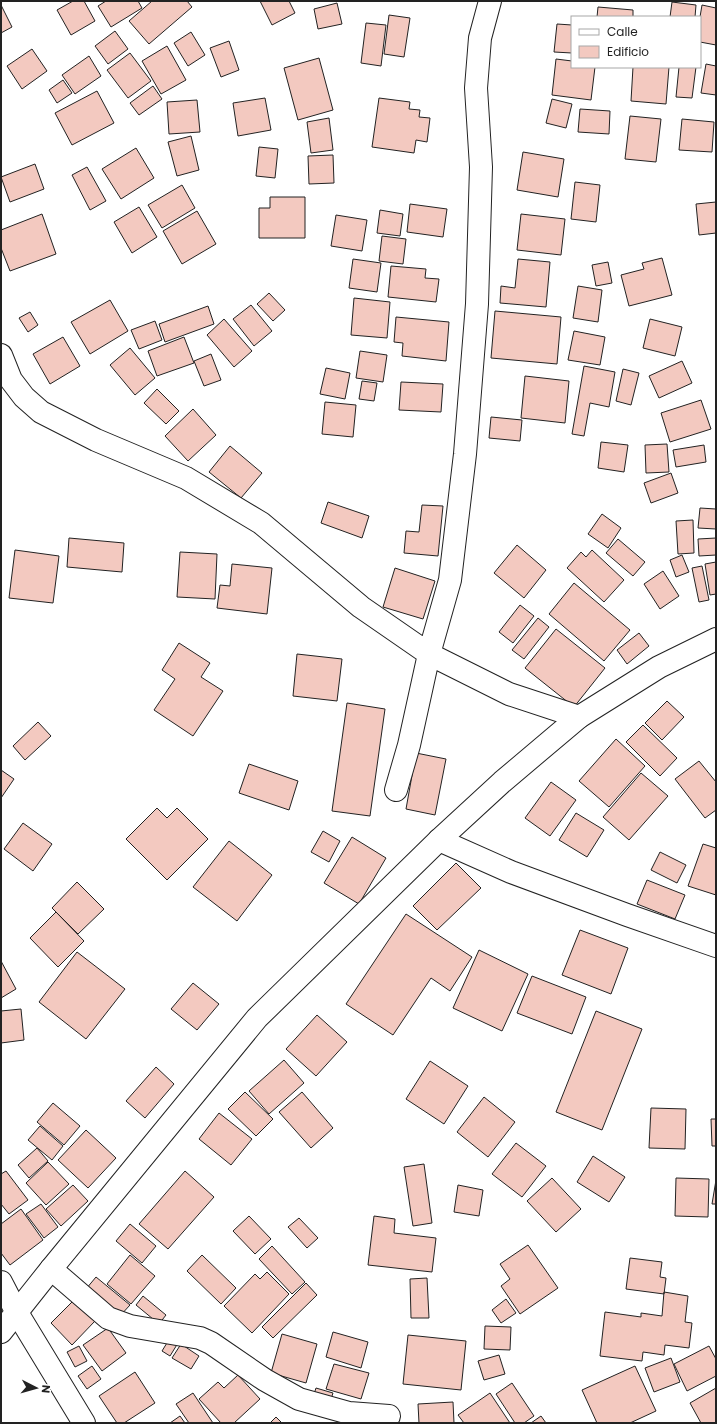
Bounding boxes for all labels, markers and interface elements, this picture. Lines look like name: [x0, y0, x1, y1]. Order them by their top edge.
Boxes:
legend: [571, 16, 701, 68]
text: Calle: [607, 23, 638, 40]
text: Edificio: [607, 43, 649, 60]
north arrow: [16, 1368, 56, 1408]
text: N: [38, 1384, 54, 1394]

